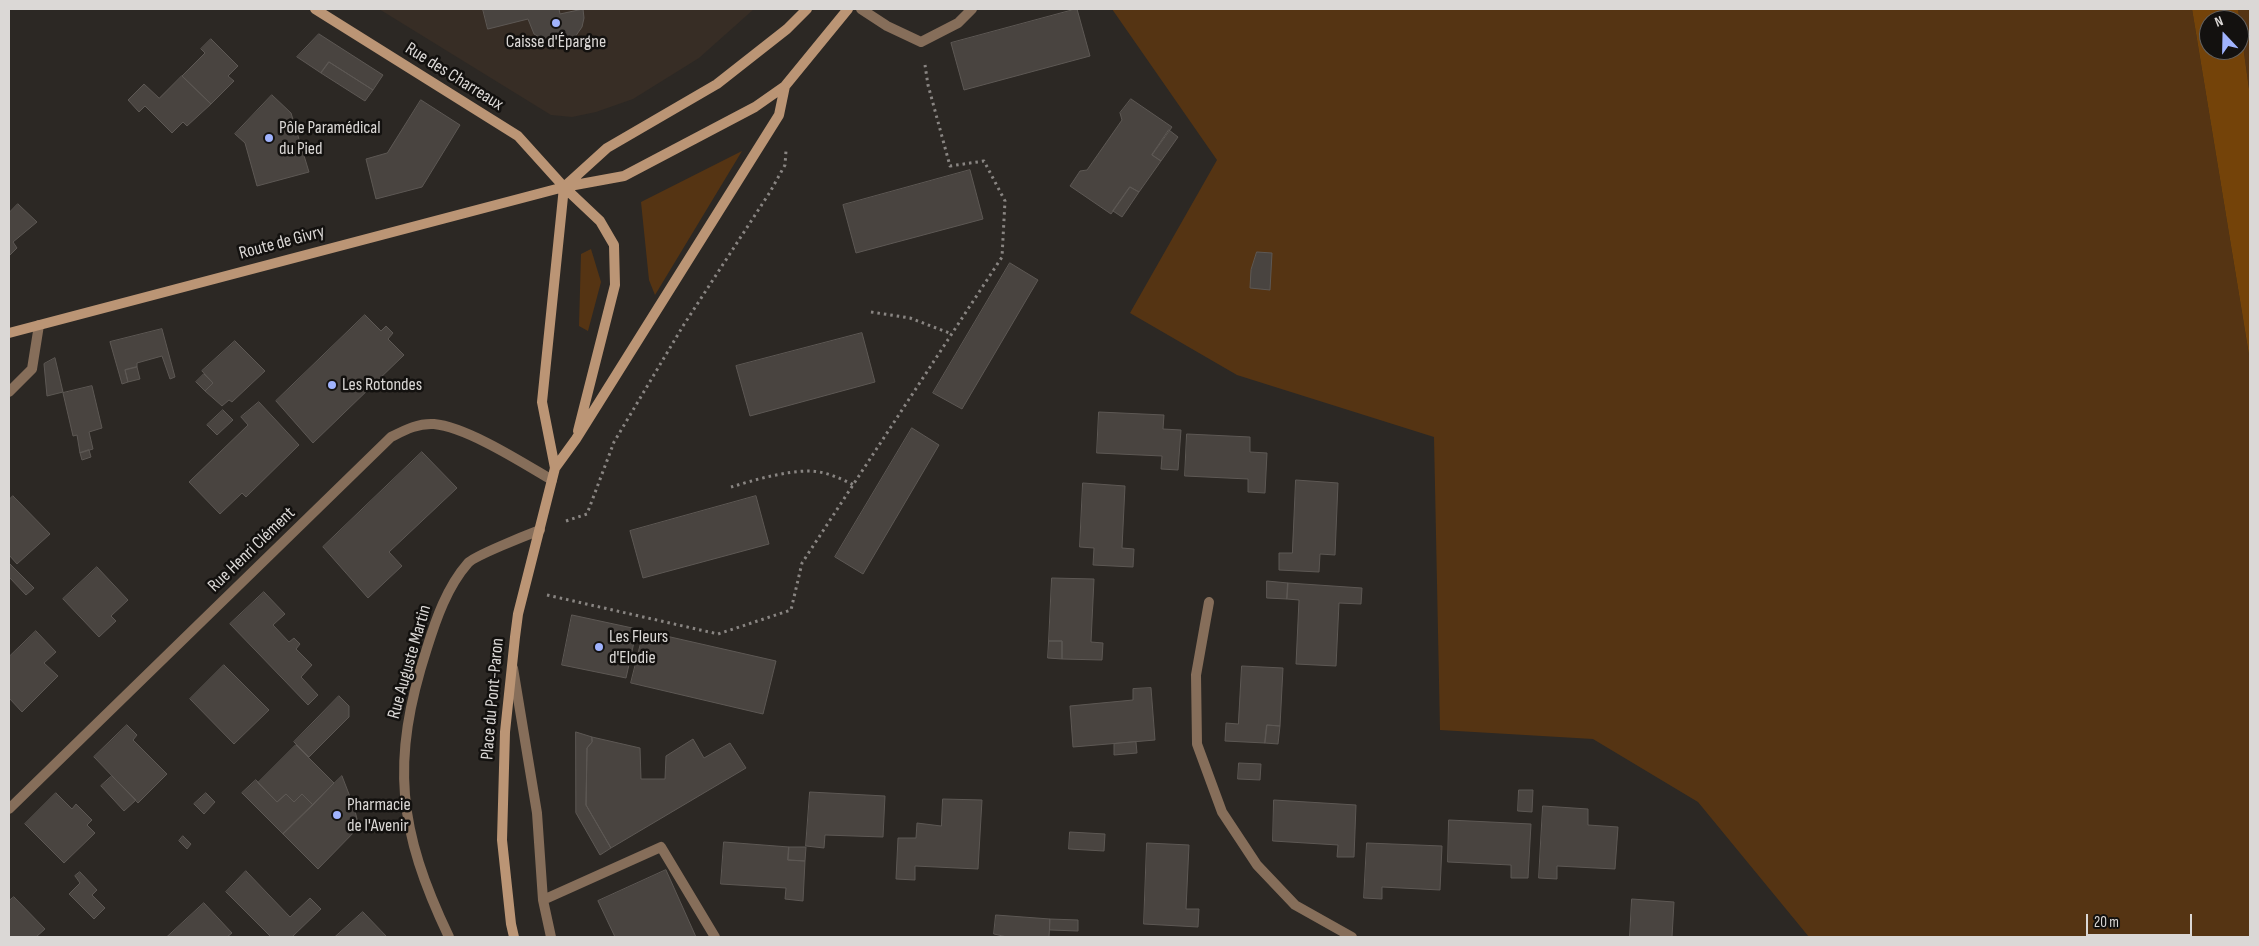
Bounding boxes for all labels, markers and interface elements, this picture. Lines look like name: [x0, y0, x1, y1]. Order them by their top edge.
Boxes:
north arrow: [2199, 10, 2249, 60]
text: N: [2212, 12, 2225, 31]
marker: Caisse d'Épargne: [550, 17, 562, 29]
place label: Caisse d'Épargne: [506, 31, 606, 53]
street label: Rue des Charreaux: [401, 38, 507, 116]
place label: Pôle Paramédical du Pied: [279, 117, 381, 160]
marker: Pôle Paramédical du Pied: [263, 132, 275, 144]
street label: Route de Givry: [237, 221, 327, 265]
place label: Les Rotondes: [342, 374, 422, 396]
marker: Les Rotondes: [326, 379, 338, 391]
street label: Rue Henri Clément: [204, 503, 300, 597]
street label: Rue Auguste Martin: [383, 603, 437, 721]
place label: Les Fleurs d'Elodie: [609, 626, 668, 669]
street label: Place du Pont-Paron: [477, 637, 509, 761]
marker: Les Fleurs d'Elodie: [593, 641, 605, 653]
place label: Pharmacie de l'Avenir: [347, 794, 411, 836]
marker: Pharmacie de l'Avenir: [331, 809, 343, 821]
scale bar: [2089, 904, 2195, 936]
text: 20 m: [2094, 913, 2119, 932]

